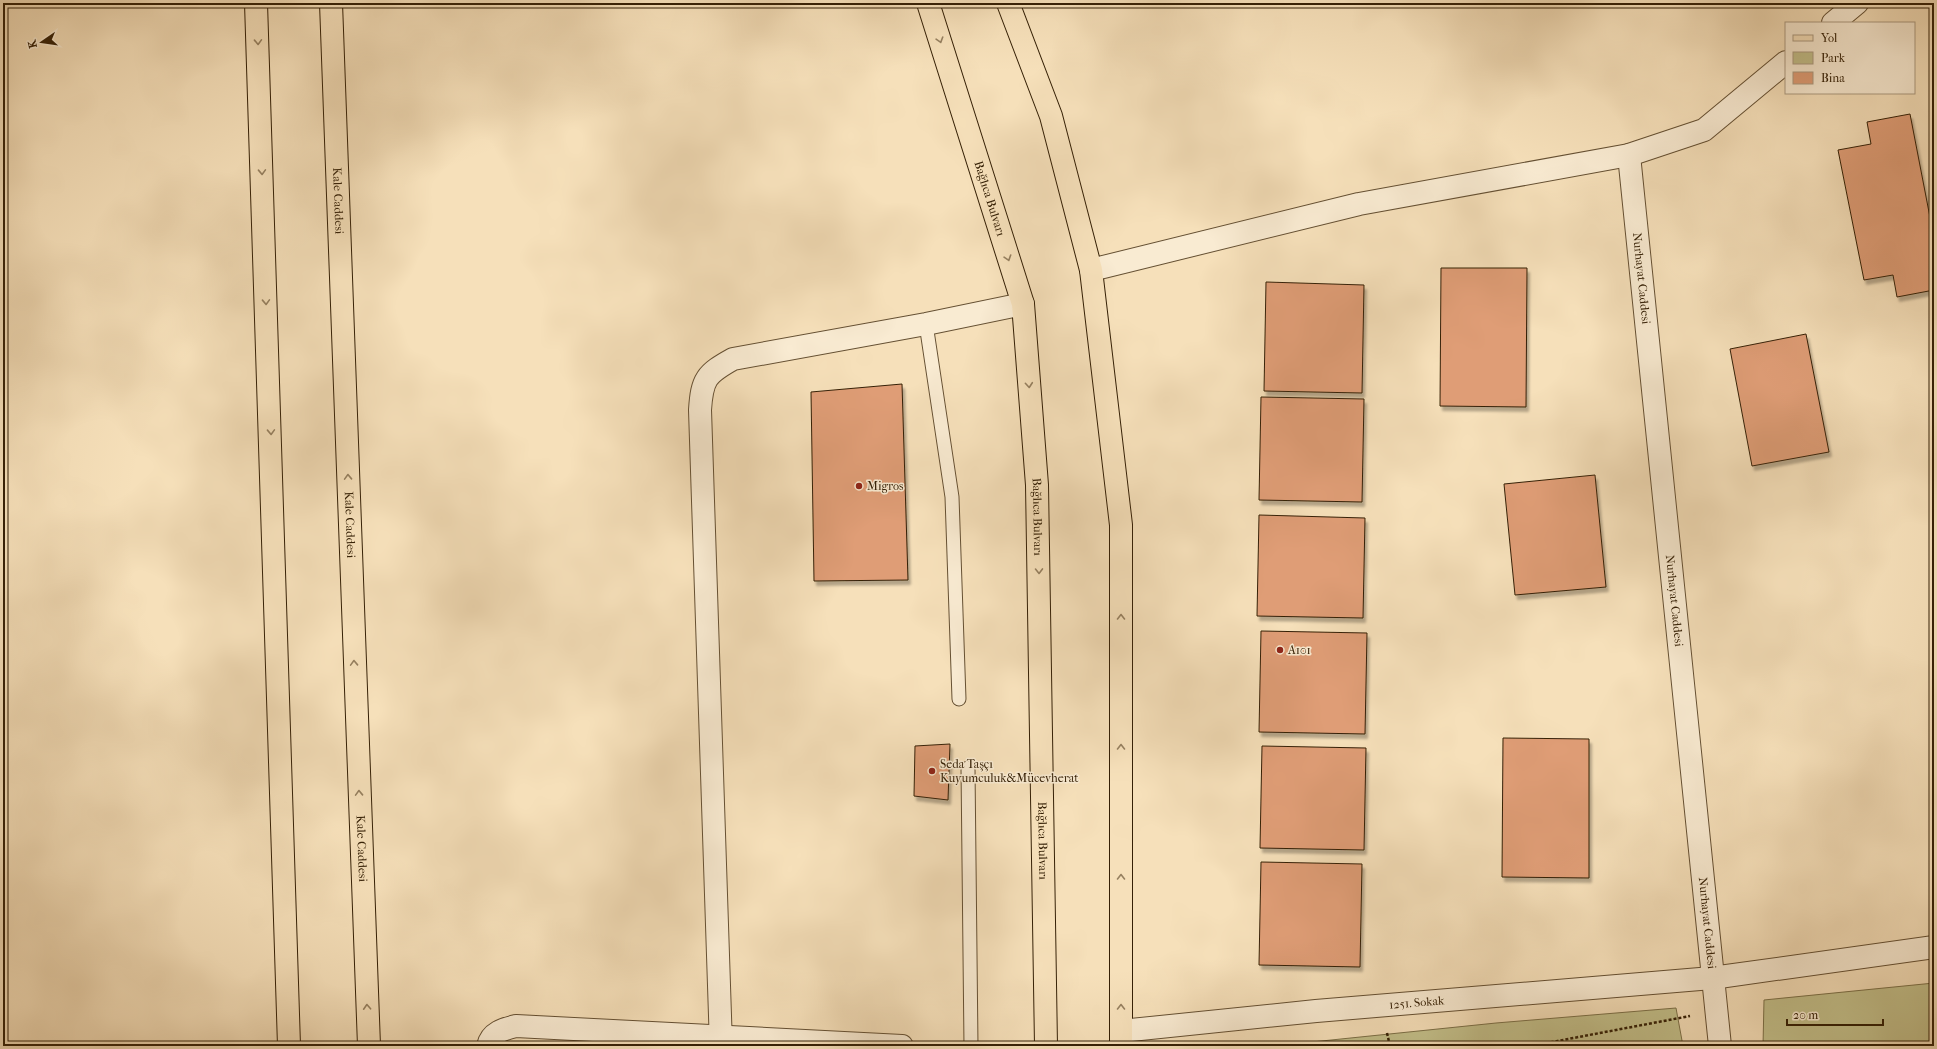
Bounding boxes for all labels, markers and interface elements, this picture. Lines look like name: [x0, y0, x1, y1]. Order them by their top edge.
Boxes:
north arrow: [22, 22, 62, 62]
legend: [1785, 22, 1915, 94]
text: Yol: [1820, 31, 1838, 45]
one-way arrow: [935, 37, 944, 44]
text: K: [25, 38, 40, 49]
one-way arrow: [254, 39, 262, 45]
text: Park: [1821, 51, 1846, 65]
text: Bina: [1821, 71, 1845, 85]
street label: Bağlıca Bulvarı: [971, 159, 1008, 238]
street label: Kale Caddesi: [330, 167, 346, 235]
one-way arrow: [258, 169, 266, 175]
street label: Nurhayat Caddesi: [1630, 232, 1653, 325]
one-way arrow: [1003, 254, 1012, 261]
one-way arrow: [262, 299, 270, 305]
one-way arrow: [1025, 382, 1034, 388]
one-way arrow: [266, 429, 275, 435]
one-way arrow: [343, 474, 352, 480]
street label: Bağlıca Bulvarı: [1029, 477, 1045, 556]
place label: Migros: [867, 479, 904, 493]
marker: Migros: [854, 481, 864, 491]
street label: Kale Caddesi: [342, 491, 358, 559]
street label: Nurhayat Caddesi: [1663, 554, 1686, 648]
one-way arrow: [1034, 568, 1043, 574]
one-way arrow: [1117, 614, 1125, 620]
place label: A101: [1287, 643, 1311, 657]
marker: A101: [1275, 645, 1285, 655]
one-way arrow: [350, 660, 358, 666]
one-way arrow: [1117, 744, 1125, 750]
place label: Seda Taşçı Kuyumculuk&Mücevherat: [940, 757, 1079, 785]
marker: Seda Taşçı Kuyumculuk&Mücevherat: [927, 766, 937, 776]
one-way arrow: [355, 790, 363, 796]
street label: Bağlıca Bulvarı: [1035, 802, 1050, 880]
street label: Kale Caddesi: [354, 815, 370, 883]
one-way arrow: [1117, 874, 1125, 880]
street label: Nurhayat Caddesi: [1696, 876, 1719, 970]
street label: 1251. Sokak: [1389, 993, 1445, 1012]
scale bar: [1787, 1001, 1883, 1027]
one-way arrow: [363, 1004, 371, 1010]
one-way arrow: [1117, 1004, 1125, 1010]
text: 20 m: [1793, 1008, 1818, 1022]

